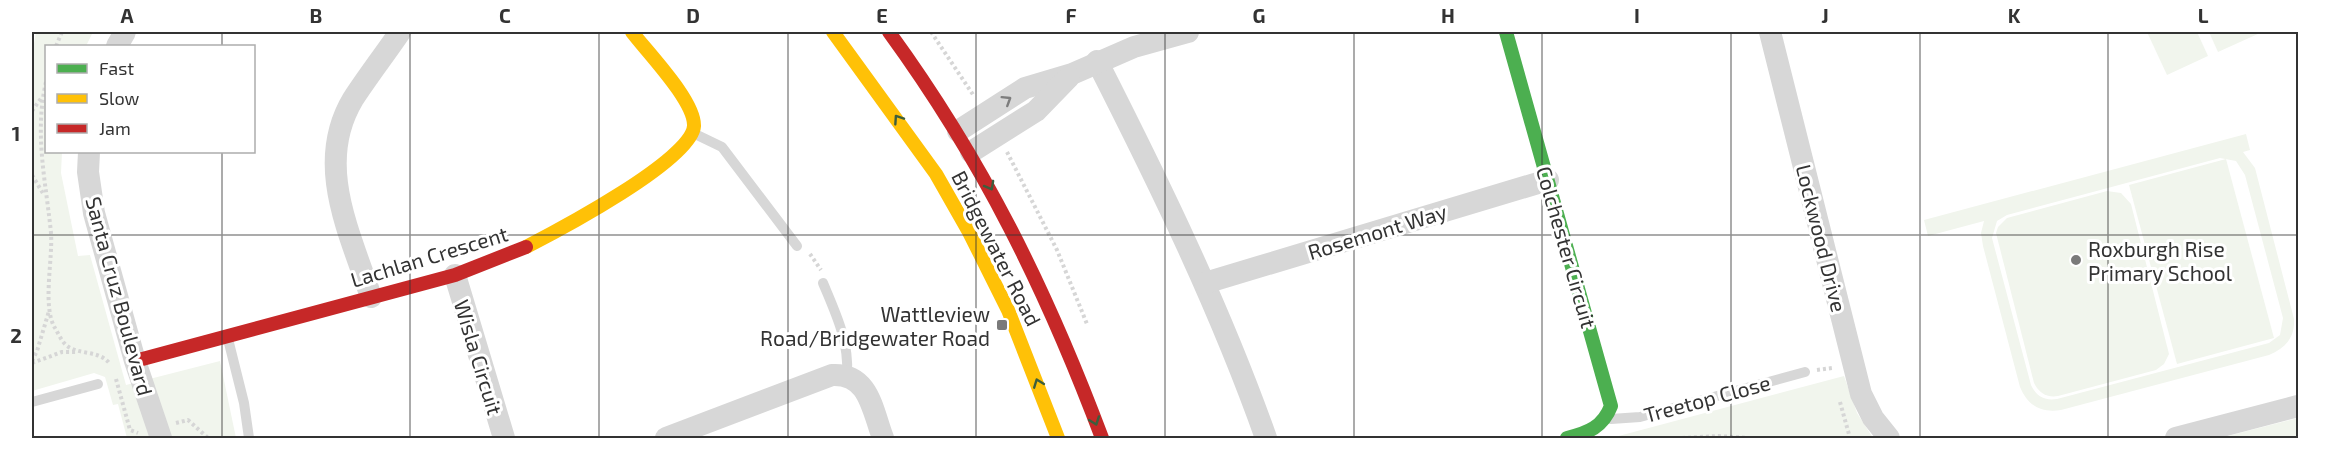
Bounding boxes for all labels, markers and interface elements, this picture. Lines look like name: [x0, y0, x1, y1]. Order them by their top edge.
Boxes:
text: A: [120, 3, 134, 27]
text: B: [310, 3, 322, 27]
text: C: [499, 3, 511, 27]
text: D: [686, 3, 700, 27]
text: E: [876, 3, 888, 27]
text: F: [1065, 3, 1077, 27]
text: G: [1253, 3, 1265, 27]
text: H: [1441, 3, 1455, 27]
text: I: [1634, 3, 1640, 27]
text: J: [1821, 3, 1829, 27]
text: K: [2008, 3, 2021, 27]
text: L: [2198, 3, 2209, 27]
legend: [45, 45, 255, 153]
text: Fast: [99, 57, 134, 79]
text: Slow: [99, 87, 140, 109]
one-way arrow: [1001, 95, 1011, 107]
one-way arrow: [894, 115, 905, 126]
text: Jam: [99, 117, 131, 139]
text: 1: [12, 121, 20, 145]
street label: Lockwood Drive: [1792, 162, 1852, 314]
street label: Colchester Circuit: [1532, 163, 1602, 331]
street label: Bridgewater Road: [947, 166, 1047, 330]
one-way arrow: [983, 180, 994, 190]
street label: Santa Cruz Boulevard: [81, 194, 159, 398]
street label: Rosemont Way: [1304, 198, 1450, 264]
street label: Lachlan Crescent: [347, 220, 511, 292]
place label: Roxburgh Rise Primary School: [2088, 236, 2233, 285]
marker: Roxburgh Rise Primary School: [2069, 253, 2083, 267]
street label: Wisla Circuit: [450, 296, 508, 418]
place label: Wattleview Road/Bridgewater Road: [760, 301, 990, 350]
marker: Wattleview Road/Bridgewater Road: [995, 318, 1009, 332]
text: 2: [10, 323, 22, 347]
street label: Treetop Close: [1641, 369, 1773, 427]
one-way arrow: [1033, 379, 1045, 390]
one-way arrow: [1088, 415, 1101, 426]

